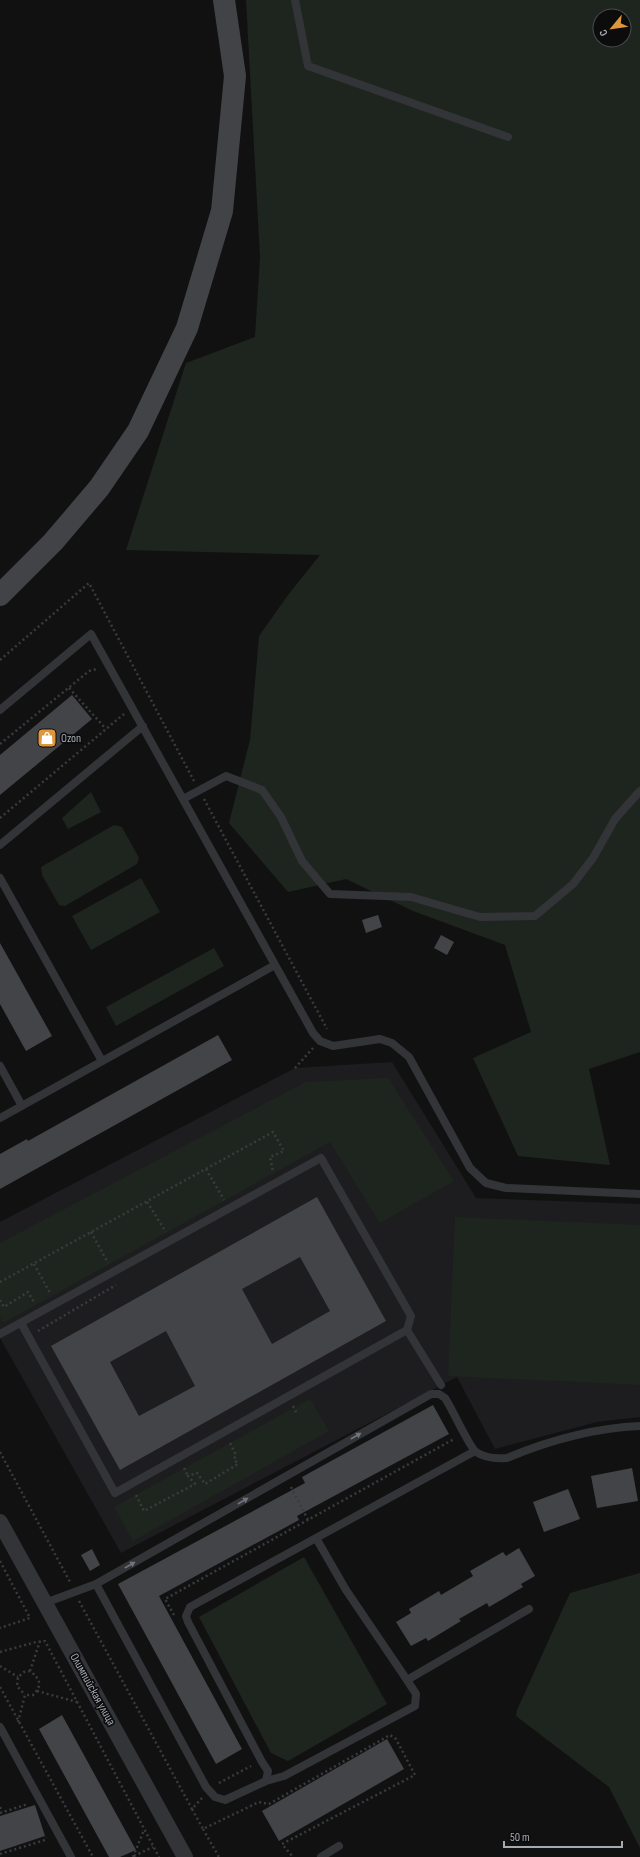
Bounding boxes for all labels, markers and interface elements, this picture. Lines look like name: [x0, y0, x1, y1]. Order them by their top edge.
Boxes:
north arrow: [592, 8, 632, 48]
text: С: [596, 27, 611, 38]
shop icon: Ozon: [36, 727, 58, 749]
place label: Ozon: [61, 731, 81, 746]
one-way arrow: [350, 1433, 362, 1440]
one-way arrow: [237, 1497, 249, 1504]
one-way arrow: [124, 1561, 136, 1568]
street label: Олимпийская улица: [67, 1651, 119, 1728]
scale bar: [504, 1823, 622, 1849]
text: 50 m: [510, 1830, 530, 1845]

